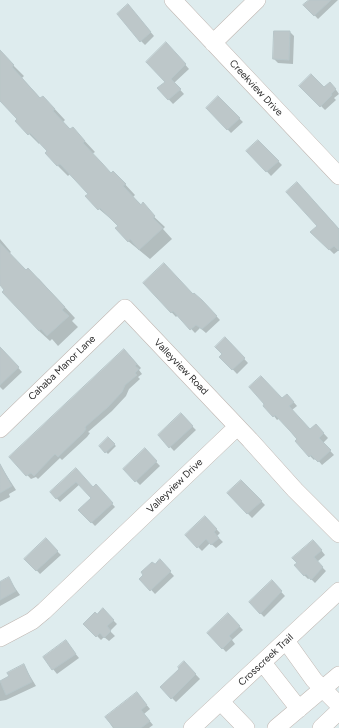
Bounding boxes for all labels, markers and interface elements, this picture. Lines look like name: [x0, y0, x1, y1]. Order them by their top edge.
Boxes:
street label: Creekview Drive: [227, 57, 285, 119]
street label: Cahaba Manor Lane: [26, 333, 98, 403]
street label: Valleyview Road: [151, 337, 211, 397]
street label: Valleyview Drive: [145, 456, 205, 516]
street label: Crosscreek Trail: [236, 631, 296, 689]

